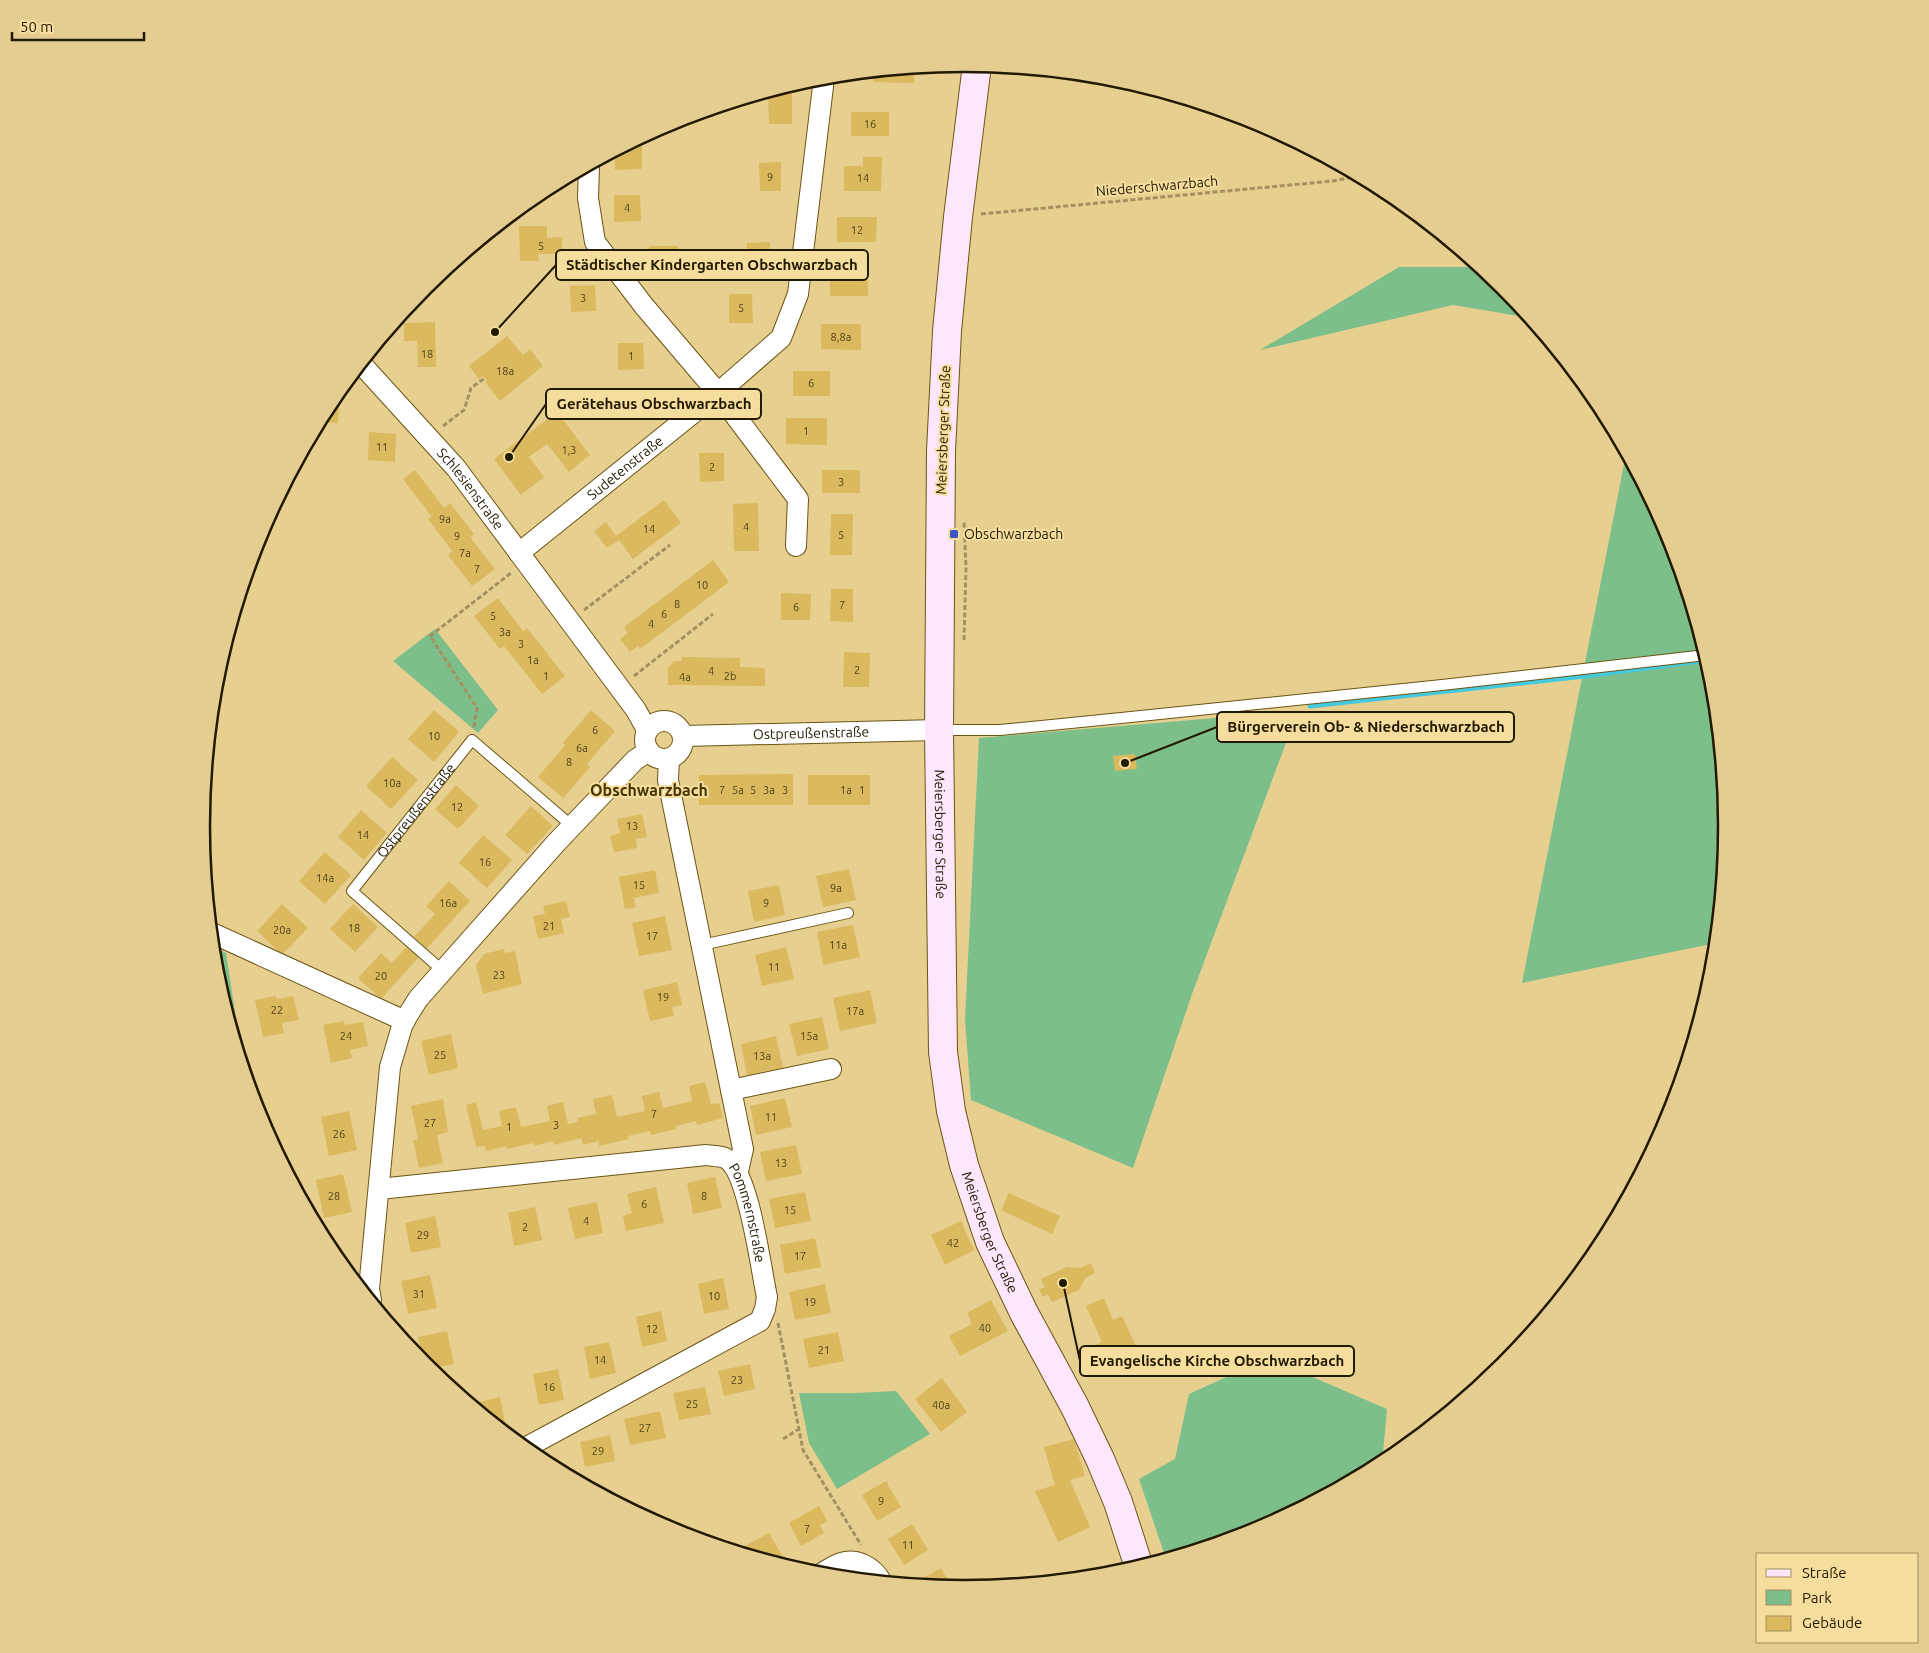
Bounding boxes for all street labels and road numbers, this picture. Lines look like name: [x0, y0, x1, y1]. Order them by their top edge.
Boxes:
street label: Niederschwarzbach: [1095, 173, 1219, 199]
street label: Meiersberger Straße: [933, 365, 953, 495]
street label: Sudetenstraße: [584, 432, 666, 503]
street label: Schlesienstraße: [434, 445, 507, 533]
street label: Ostpreußenstraße: [753, 724, 869, 742]
street label: Ostpreußenstraße: [374, 760, 458, 861]
street label: Meiersberger Straße: [931, 769, 949, 899]
street label: Pommernstraße: [726, 1160, 769, 1264]
street label: Meiersberger Straße: [959, 1169, 1021, 1296]

